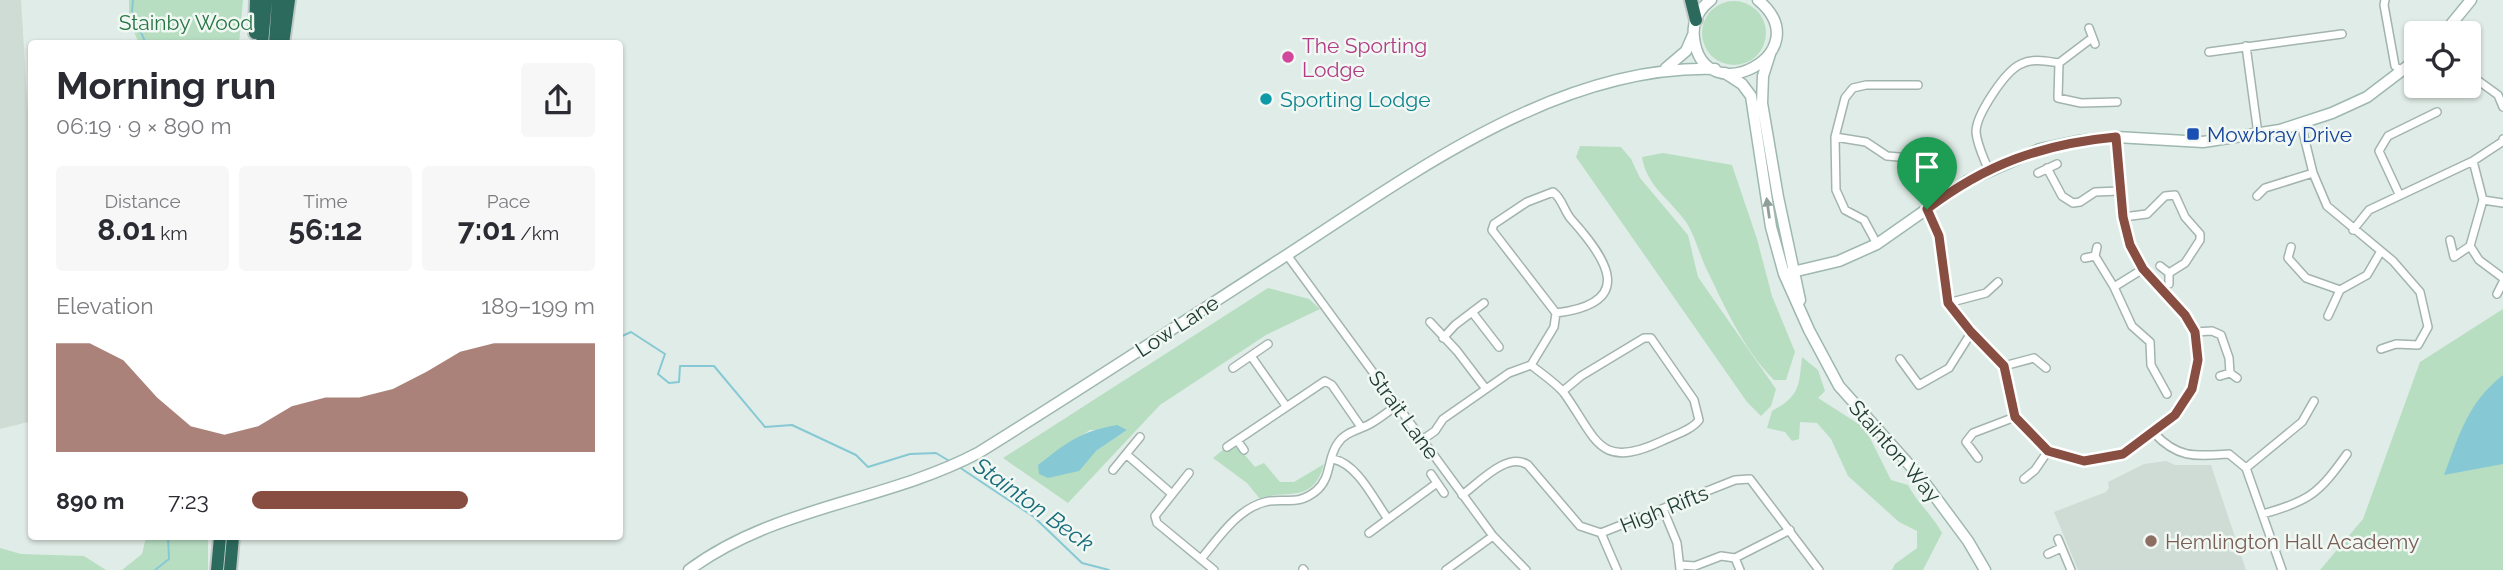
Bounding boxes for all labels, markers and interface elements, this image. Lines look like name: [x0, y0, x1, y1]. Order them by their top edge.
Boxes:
park label: Stainby Wood: [119, 10, 253, 35]
map controls: [2404, 21, 2481, 98]
button: locate: [2404, 21, 2481, 98]
place label: The Sporting Lodge: [1302, 33, 1427, 82]
marker: The Sporting Lodge: [1280, 49, 1296, 65]
text: Morning run: [56, 63, 276, 108]
button: share: [521, 63, 595, 137]
place label: Sporting Lodge: [1280, 87, 1431, 112]
marker: Sporting Lodge: [1258, 91, 1274, 107]
text: 06:19 · 9 × 890 m: [56, 112, 232, 139]
place label: Mowbray Drive: [2207, 122, 2352, 147]
marker: Mowbray Drive: [2185, 126, 2201, 142]
pin: [1897, 137, 1957, 209]
icon: arrive: [1908, 148, 1946, 186]
text: Distance: [104, 190, 181, 212]
text: Time: [303, 190, 348, 212]
text: Pace: [487, 190, 530, 212]
one-way arrow: [1763, 197, 1774, 219]
text: 8.01: [97, 212, 155, 247]
text: 56:12: [289, 212, 362, 247]
text: 7:01: [458, 212, 515, 247]
text: km: [155, 222, 188, 244]
text: /km: [515, 222, 559, 244]
street label: Low Lane: [1131, 290, 1223, 362]
text: Elevation: [56, 292, 154, 319]
text: 189–199 m: [481, 292, 595, 319]
street label: Strait Lane: [1363, 366, 1445, 464]
street label: Stainton Way: [1844, 395, 1946, 507]
water label: Stainton Beck: [968, 451, 1099, 557]
street label: High Rifts: [1616, 480, 1712, 538]
text: 890 m: [56, 487, 125, 514]
text: 7:23: [168, 487, 209, 514]
place label: Hemlington Hall Academy: [2165, 529, 2419, 554]
marker: Hemlington Hall Academy: [2143, 533, 2159, 549]

